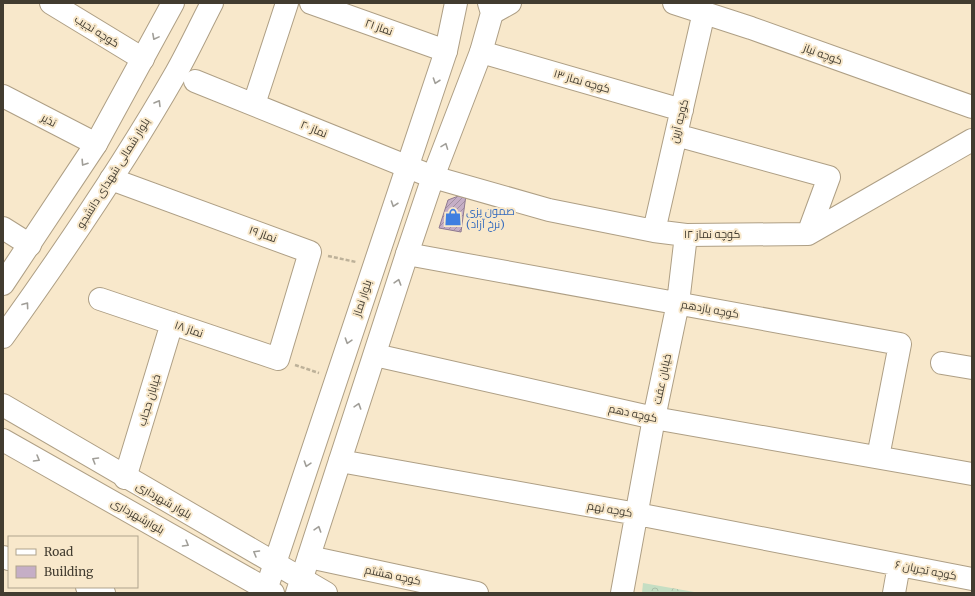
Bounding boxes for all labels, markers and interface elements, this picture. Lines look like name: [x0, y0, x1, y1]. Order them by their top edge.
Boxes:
street label: کوچه نجیب: [72, 12, 122, 50]
street label: نماز ۲۱: [363, 16, 395, 38]
one-way arrow: [152, 33, 159, 41]
street label: کوچه نیاز: [801, 40, 845, 68]
street label: کوچه نماز ۱۳: [552, 66, 612, 96]
one-way arrow: [432, 78, 440, 85]
street label: کوچه آرین: [667, 97, 691, 144]
one-way arrow: [153, 100, 160, 107]
street label: نذیر: [38, 110, 59, 130]
street label: بلوار شمالی شهدای دانشجو: [73, 115, 153, 231]
street label: نماز ۲۰: [299, 117, 330, 141]
one-way arrow: [441, 142, 449, 149]
one-way arrow: [82, 158, 89, 165]
one-way arrow: [390, 201, 399, 208]
place label: صمون پزی (نرخ آزاد): [466, 204, 515, 232]
shop icon: صمون پزی (نرخ آزاد): [443, 207, 463, 227]
street label: نماز ۱۹: [247, 223, 279, 245]
street label: کوچه نماز ۱۲: [684, 227, 740, 241]
street label: بلوار نماز: [349, 278, 374, 319]
one-way arrow: [393, 279, 402, 286]
street label: کوچه یازدهم: [680, 297, 740, 322]
one-way arrow: [21, 303, 28, 310]
street label: نماز ۱۸: [173, 318, 205, 340]
one-way arrow: [344, 337, 353, 344]
street label: خیابان عفت: [650, 352, 674, 406]
street label: خیابان حجاب: [135, 372, 163, 428]
street label: کوچه دهم: [607, 401, 659, 426]
one-way arrow: [353, 402, 362, 409]
one-way arrow: [33, 454, 40, 461]
one-way arrow: [92, 457, 99, 464]
one-way arrow: [303, 461, 312, 468]
street label: بلوار شهرداری: [134, 478, 194, 522]
street label: بلوارشهرداری: [109, 495, 167, 537]
street label: کوچه نهم: [586, 498, 634, 521]
one-way arrow: [313, 526, 322, 533]
legend: [8, 536, 138, 588]
one-way arrow: [182, 539, 189, 546]
text: Road: [44, 544, 73, 559]
one-way arrow: [252, 550, 260, 557]
street label: کوچه تجریان ۶: [894, 557, 958, 583]
street label: کوچه هشتم: [363, 562, 422, 589]
text: Building: [44, 564, 94, 579]

